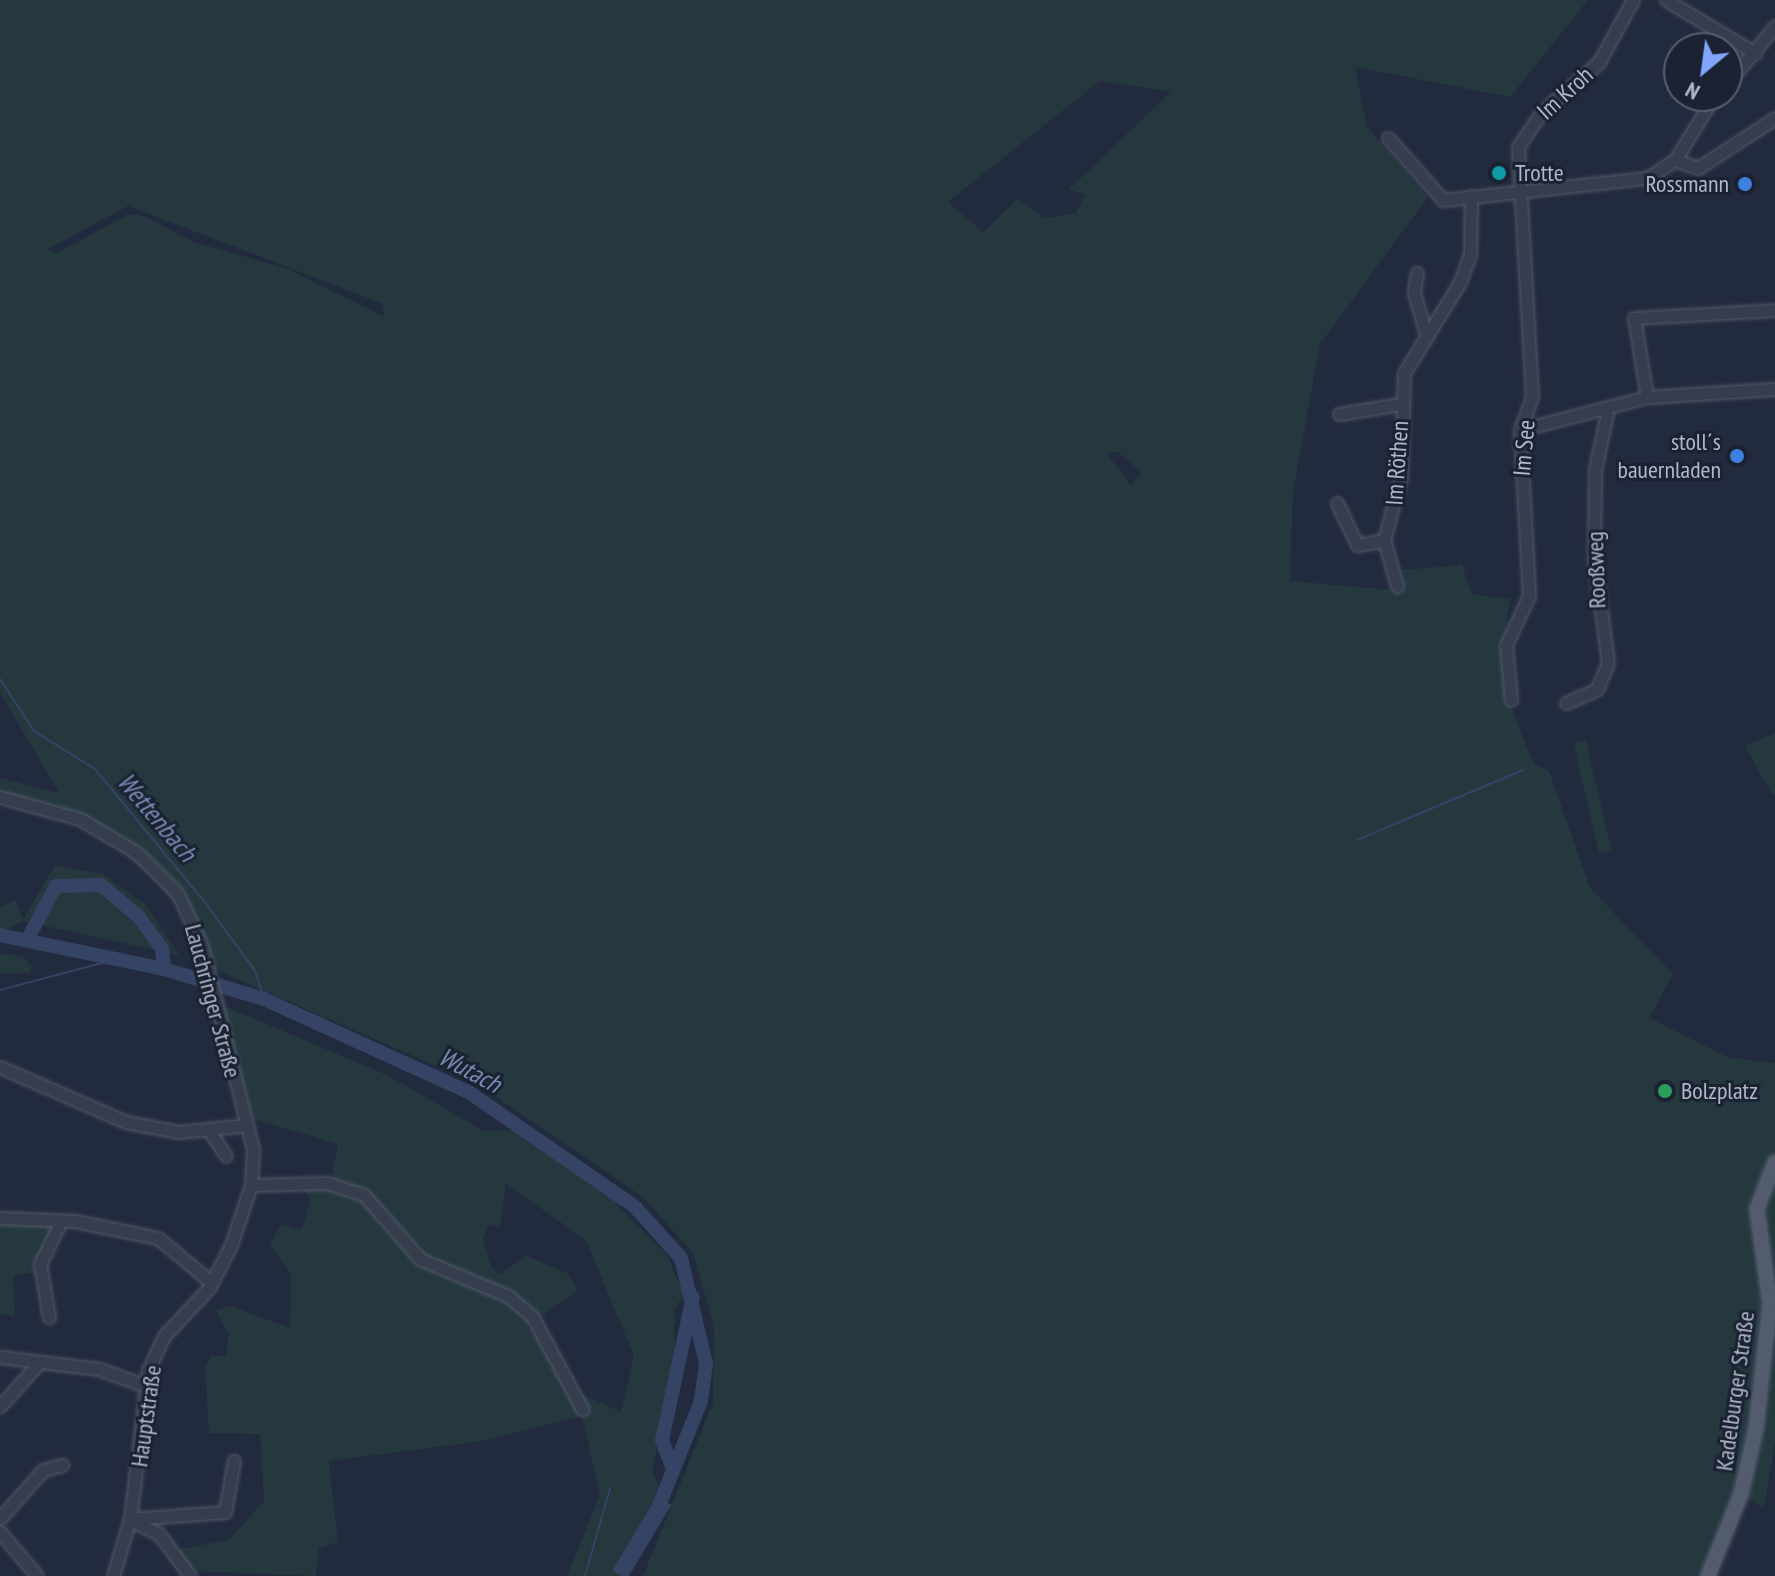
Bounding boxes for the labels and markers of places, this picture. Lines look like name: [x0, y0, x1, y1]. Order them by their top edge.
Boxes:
place label: Trotte: [1515, 159, 1564, 187]
marker: Trotte: [1490, 164, 1508, 182]
place label: Rossmann: [1646, 170, 1729, 198]
marker: Rossmann: [1736, 175, 1754, 193]
place label: stoll´s bauernladen: [1618, 428, 1721, 484]
marker: stoll´s bauernladen: [1728, 447, 1746, 465]
place label: Bolzplatz: [1681, 1077, 1758, 1105]
marker: Bolzplatz: [1656, 1082, 1674, 1100]

